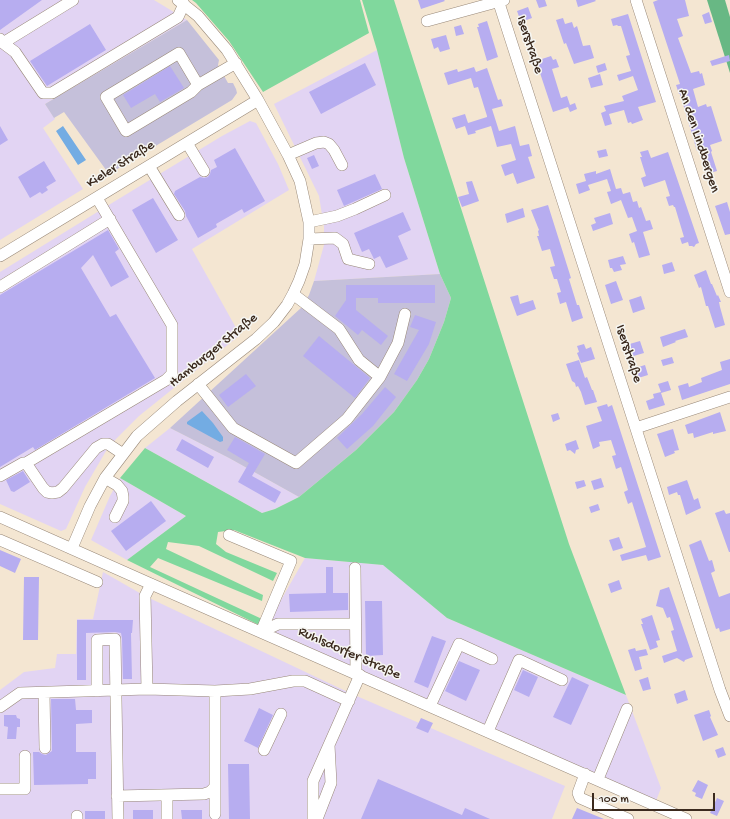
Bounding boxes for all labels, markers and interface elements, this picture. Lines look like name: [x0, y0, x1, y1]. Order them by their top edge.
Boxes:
street label: Iserstraße: [512, 14, 546, 76]
street label: An den Lindbergen: [673, 87, 723, 195]
street label: Kieler Straße: [84, 137, 158, 193]
street label: Hamburger Straße: [166, 310, 262, 392]
street label: Iserstraße: [611, 323, 645, 385]
street label: Ruhlsdorfer Straße: [295, 624, 403, 684]
scale bar: [594, 785, 717, 811]
text: 100 m: [599, 793, 629, 807]

